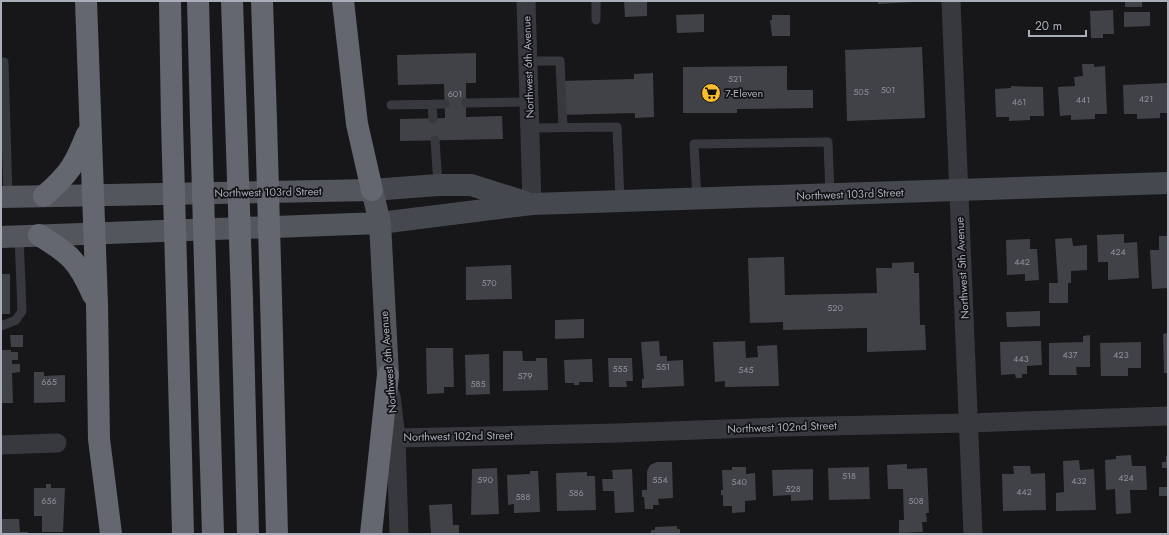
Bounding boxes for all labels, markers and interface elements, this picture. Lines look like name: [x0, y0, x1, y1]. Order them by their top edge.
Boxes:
scale bar: [1029, 12, 1086, 38]
street label: Northwest 6th Avenue: [518, 15, 538, 118]
text: 20 m: [1035, 17, 1062, 35]
house number: 521: [728, 72, 742, 85]
supermarket icon: 7-Eleven: [700, 82, 722, 104]
house number: 501: [881, 83, 895, 96]
place label: 7-Eleven: [725, 85, 763, 101]
house number: 505: [853, 85, 869, 98]
house number: 601: [448, 87, 462, 100]
house number: 421: [1139, 92, 1153, 105]
house number: 441: [1076, 93, 1090, 106]
house number: 461: [1012, 95, 1026, 108]
street label: Northwest 103rd Street: [214, 183, 322, 201]
street label: Northwest 103rd Street: [796, 184, 904, 204]
street label: Northwest 5th Avenue: [951, 216, 973, 319]
house number: 424: [1110, 245, 1126, 258]
house number: 442: [1014, 255, 1030, 268]
house number: 570: [481, 276, 497, 289]
house number: 520: [827, 301, 843, 314]
street label: Northwest 6th Avenue: [376, 310, 400, 414]
house number: 437: [1063, 348, 1078, 361]
house number: 423: [1113, 348, 1129, 361]
house number: 443: [1013, 352, 1029, 365]
house number: 551: [656, 360, 670, 373]
house number: 555: [612, 362, 628, 375]
house number: 545: [738, 363, 754, 376]
house number: 579: [518, 369, 533, 382]
house number: 665: [41, 375, 57, 388]
house number: 585: [470, 377, 486, 390]
street label: Northwest 102nd Street: [727, 417, 837, 437]
street label: Northwest 102nd Street: [403, 427, 513, 445]
house number: 518: [842, 469, 856, 482]
house number: 424: [1118, 471, 1134, 484]
house number: 590: [477, 473, 493, 486]
house number: 554: [652, 473, 668, 486]
house number: 432: [1071, 474, 1087, 487]
house number: 540: [731, 475, 747, 488]
house number: 528: [785, 482, 801, 495]
house number: 442: [1016, 485, 1032, 498]
house number: 586: [568, 486, 584, 499]
house number: 588: [516, 490, 531, 503]
house number: 656: [41, 494, 57, 507]
house number: 508: [908, 494, 924, 507]

